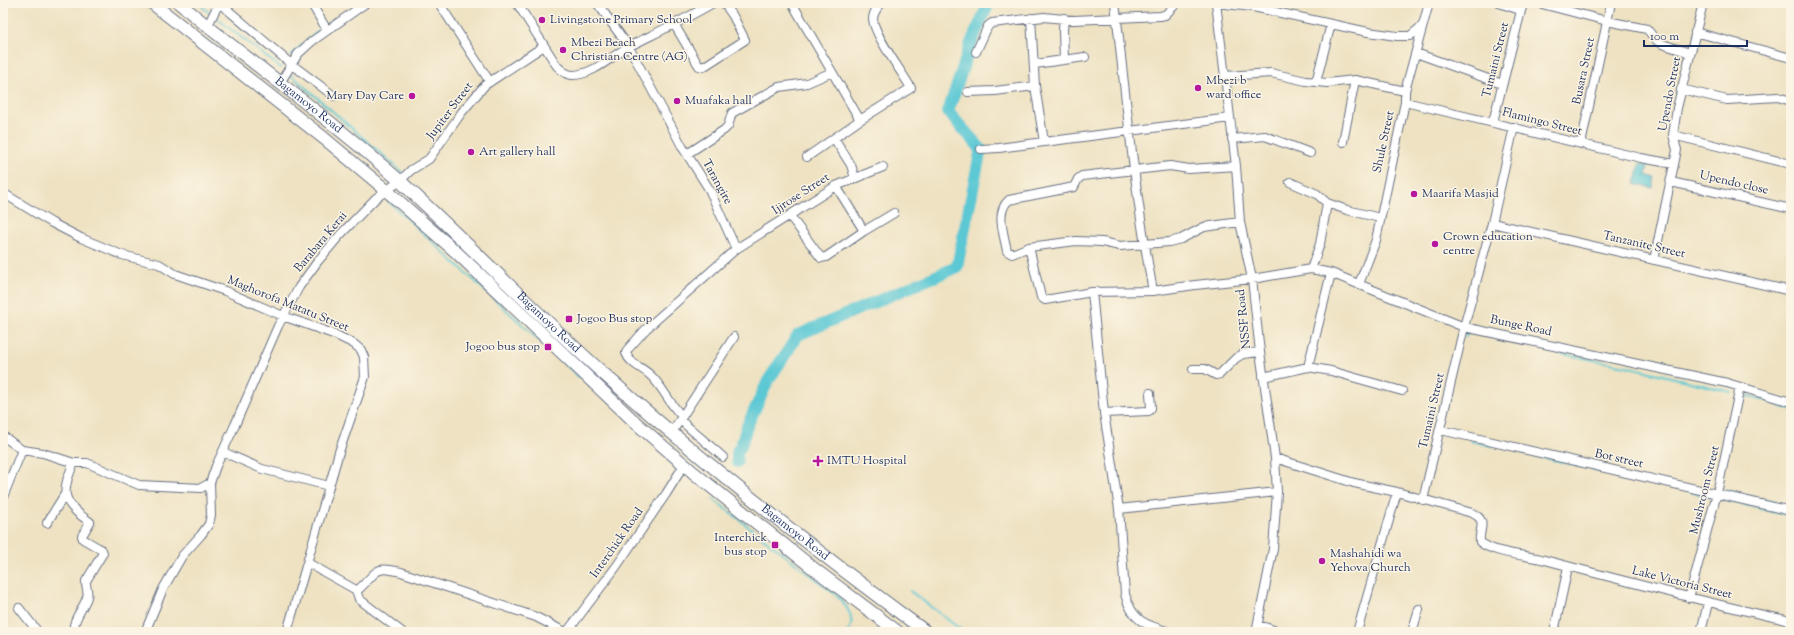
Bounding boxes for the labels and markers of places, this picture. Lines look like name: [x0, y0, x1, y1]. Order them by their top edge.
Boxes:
place label: Livingstone Primary School: [550, 11, 693, 29]
marker: Livingstone Primary School: [537, 15, 547, 25]
place label: Mbezi Beach Christian Centre (AG): [571, 34, 688, 66]
marker: Mbezi Beach Christian Centre (AG): [558, 45, 568, 55]
place label: Mbezi b ward office: [1206, 72, 1262, 104]
marker: Mbezi b ward office: [1193, 83, 1203, 93]
place label: Mary Day Care: [326, 87, 404, 105]
marker: Mary Day Care: [407, 91, 417, 101]
place label: Muafaka hall: [685, 92, 753, 110]
marker: Muafaka hall: [672, 96, 682, 106]
place label: Art gallery hall: [479, 143, 556, 161]
marker: Art gallery hall: [466, 147, 476, 157]
place label: Maarifa Masjid: [1422, 185, 1499, 203]
marker: Maarifa Masjid: [1409, 189, 1419, 199]
place label: Crown education centre: [1443, 228, 1533, 260]
marker: Crown education centre: [1430, 239, 1440, 249]
place label: Jogoo Bus stop: [576, 310, 653, 328]
marker: Jogoo Bus stop: [564, 314, 574, 324]
place label: Jogoo bus stop: [465, 338, 540, 356]
marker: Jogoo bus stop: [543, 342, 553, 352]
place label: IMTU Hospital: [827, 452, 907, 470]
marker: IMTU Hospital: [812, 455, 824, 467]
place label: Interchick bus stop: [714, 529, 767, 561]
marker: Interchick bus stop: [770, 540, 780, 550]
place label: Mashahidi wa Yehova Church: [1330, 545, 1411, 577]
marker: Mashahidi wa Yehova Church: [1317, 556, 1327, 566]

